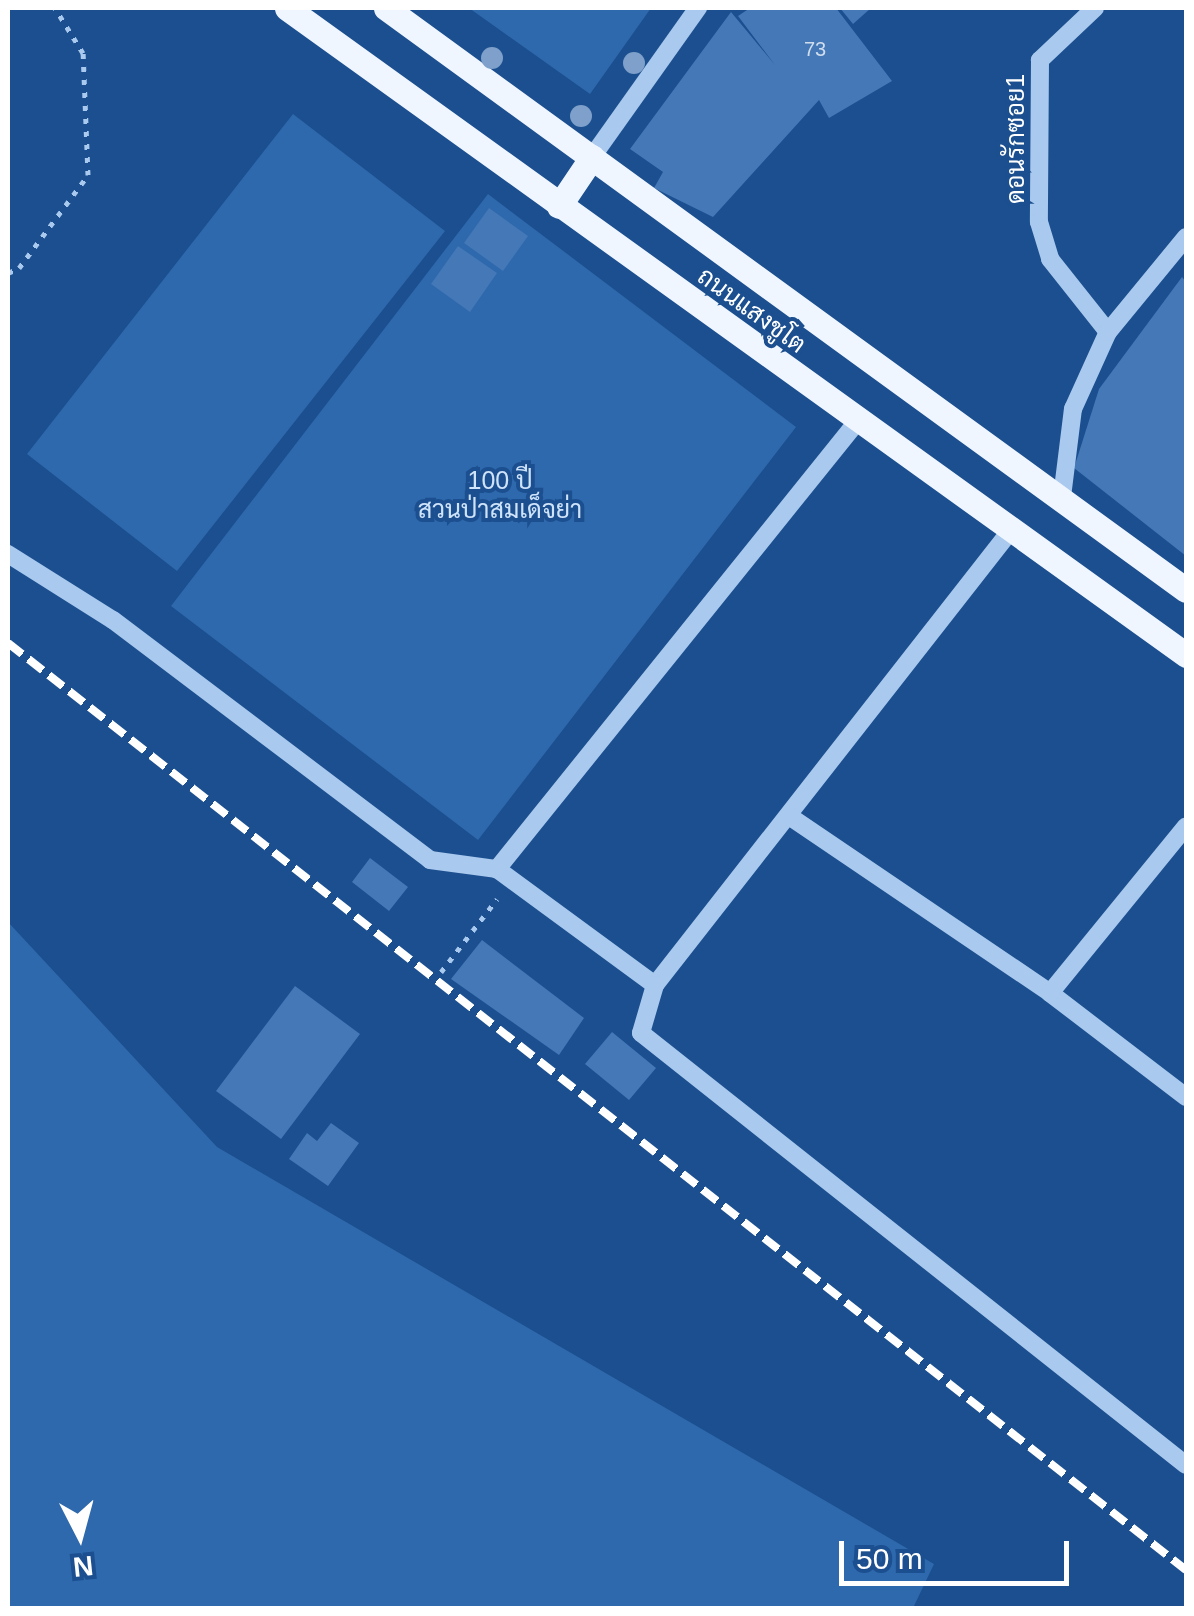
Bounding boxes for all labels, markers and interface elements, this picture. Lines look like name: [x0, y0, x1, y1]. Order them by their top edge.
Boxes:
house number: 73: [804, 37, 826, 61]
street label: ดอนรักซอย1: [1000, 74, 1030, 204]
street label: ถนนแสงชูโต: [692, 261, 812, 359]
park label: 100 ปี สวนป่าสมเด็จย่า: [418, 466, 582, 525]
north arrow: [30, 1486, 130, 1586]
scale bar: [844, 1521, 1074, 1583]
text: 50 m: [856, 1542, 923, 1575]
text: N: [72, 1550, 95, 1583]

